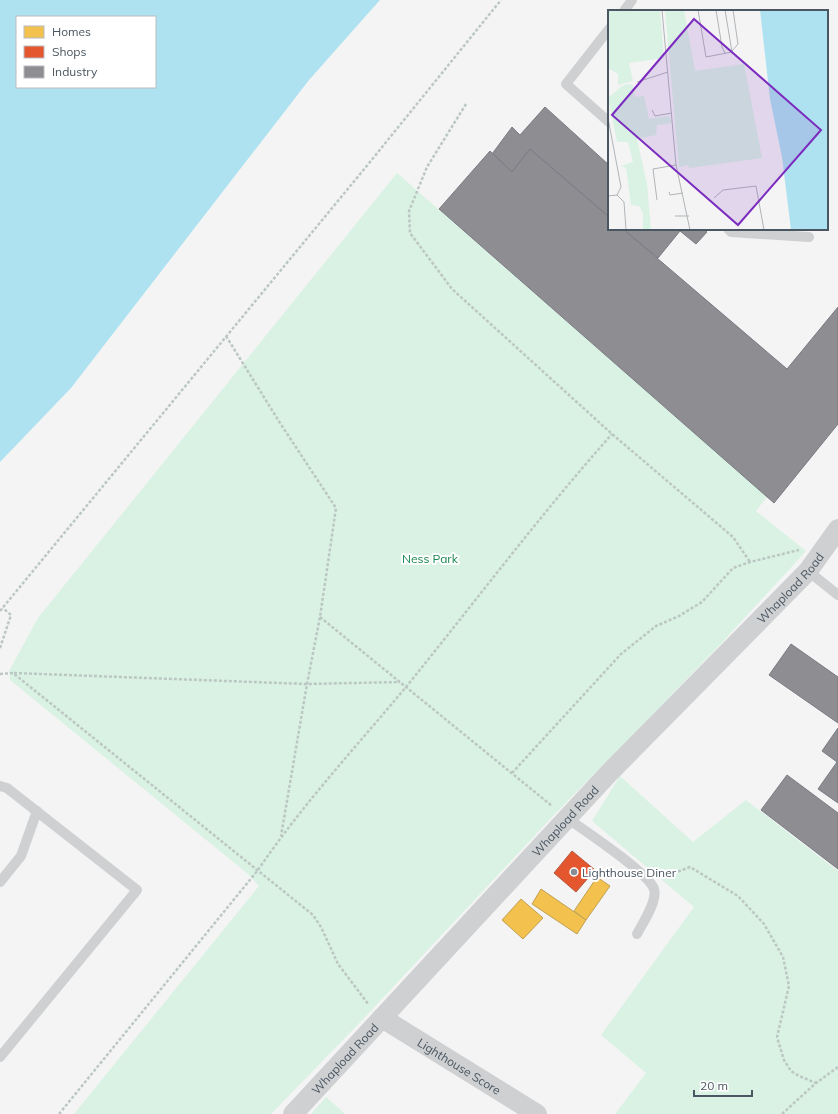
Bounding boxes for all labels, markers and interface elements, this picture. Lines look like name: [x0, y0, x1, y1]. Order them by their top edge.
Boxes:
inset map: [608, 10, 828, 230]
legend: [16, 16, 156, 88]
text: Homes: [52, 24, 91, 39]
text: Shops: [52, 44, 87, 59]
text: Industry: [52, 64, 98, 79]
street label: Whapload Road: [753, 549, 826, 626]
park label: Ness Park: [402, 551, 459, 566]
street label: Whapload Road: [528, 782, 601, 859]
place label: Lighthouse Diner: [582, 865, 677, 880]
marker: Lighthouse Diner: [569, 867, 579, 877]
street label: Whapload Road: [308, 1020, 381, 1097]
street label: Lighthouse Score: [415, 1034, 504, 1097]
scale bar: [694, 1072, 752, 1098]
text: 20 m: [700, 1078, 728, 1093]

